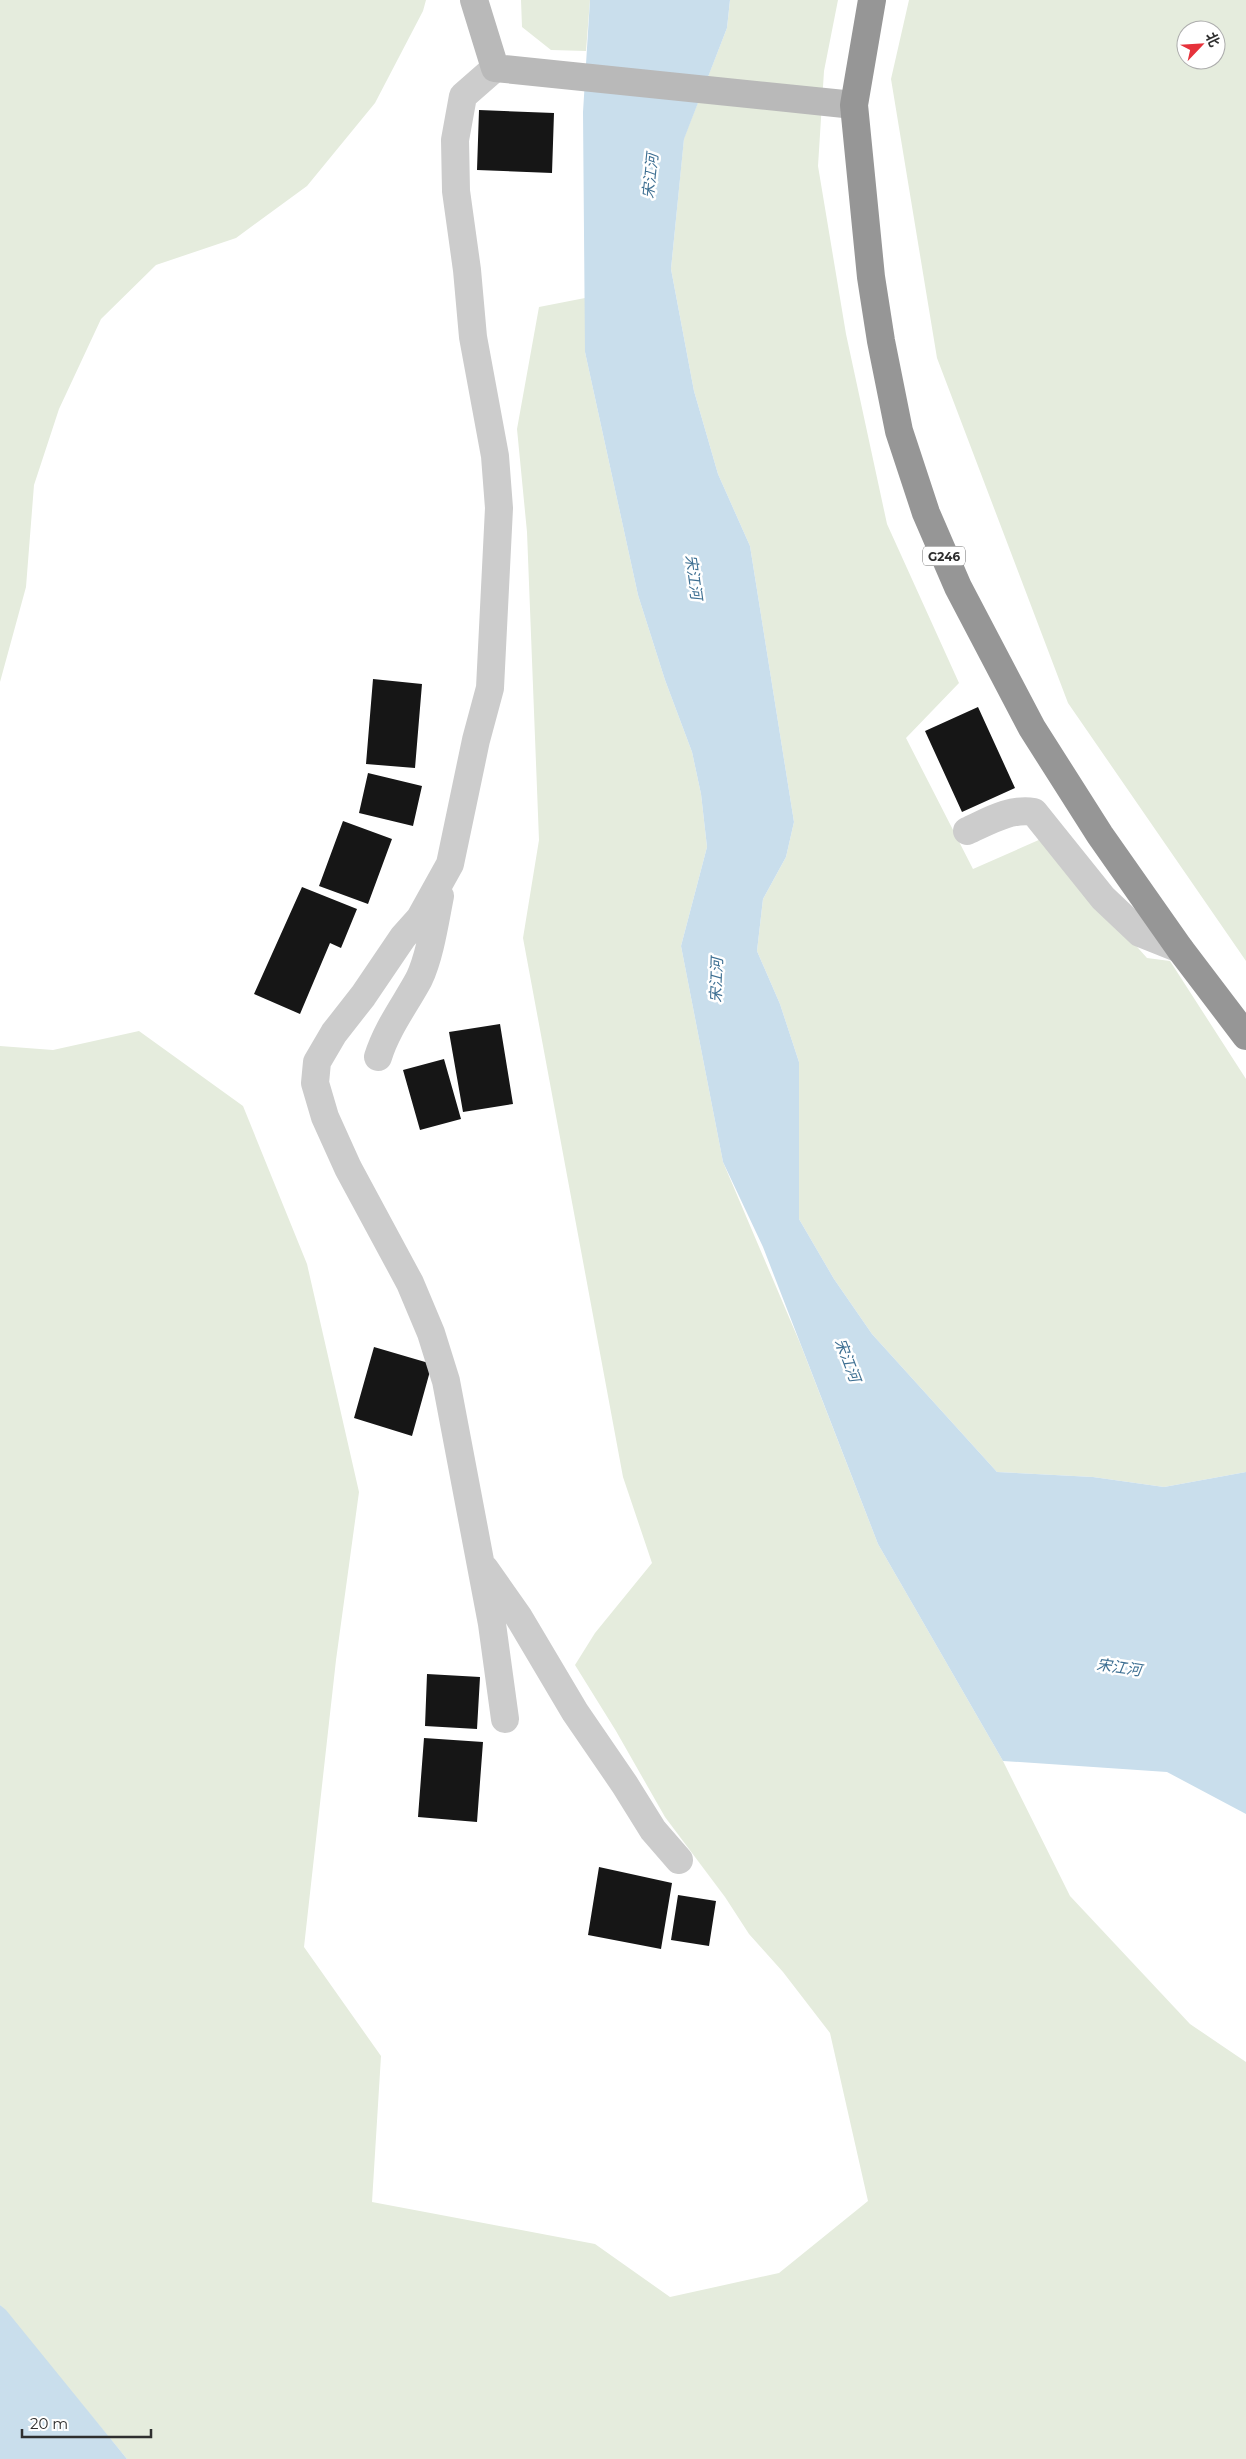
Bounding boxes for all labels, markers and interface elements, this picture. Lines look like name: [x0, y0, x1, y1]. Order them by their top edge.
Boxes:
north arrow: [1176, 20, 1226, 70]
text: 北: [1202, 29, 1224, 50]
water label: 宋江河: [638, 150, 662, 199]
road number: G246: [923, 546, 965, 566]
water label: 宋江河: [681, 553, 707, 604]
water label: 宋江河: [706, 954, 726, 1003]
water label: 宋江河: [831, 1336, 866, 1387]
water label: 宋江河: [1095, 1654, 1146, 1680]
scale bar: [22, 2406, 151, 2438]
text: 20 m: [30, 2414, 68, 2433]

